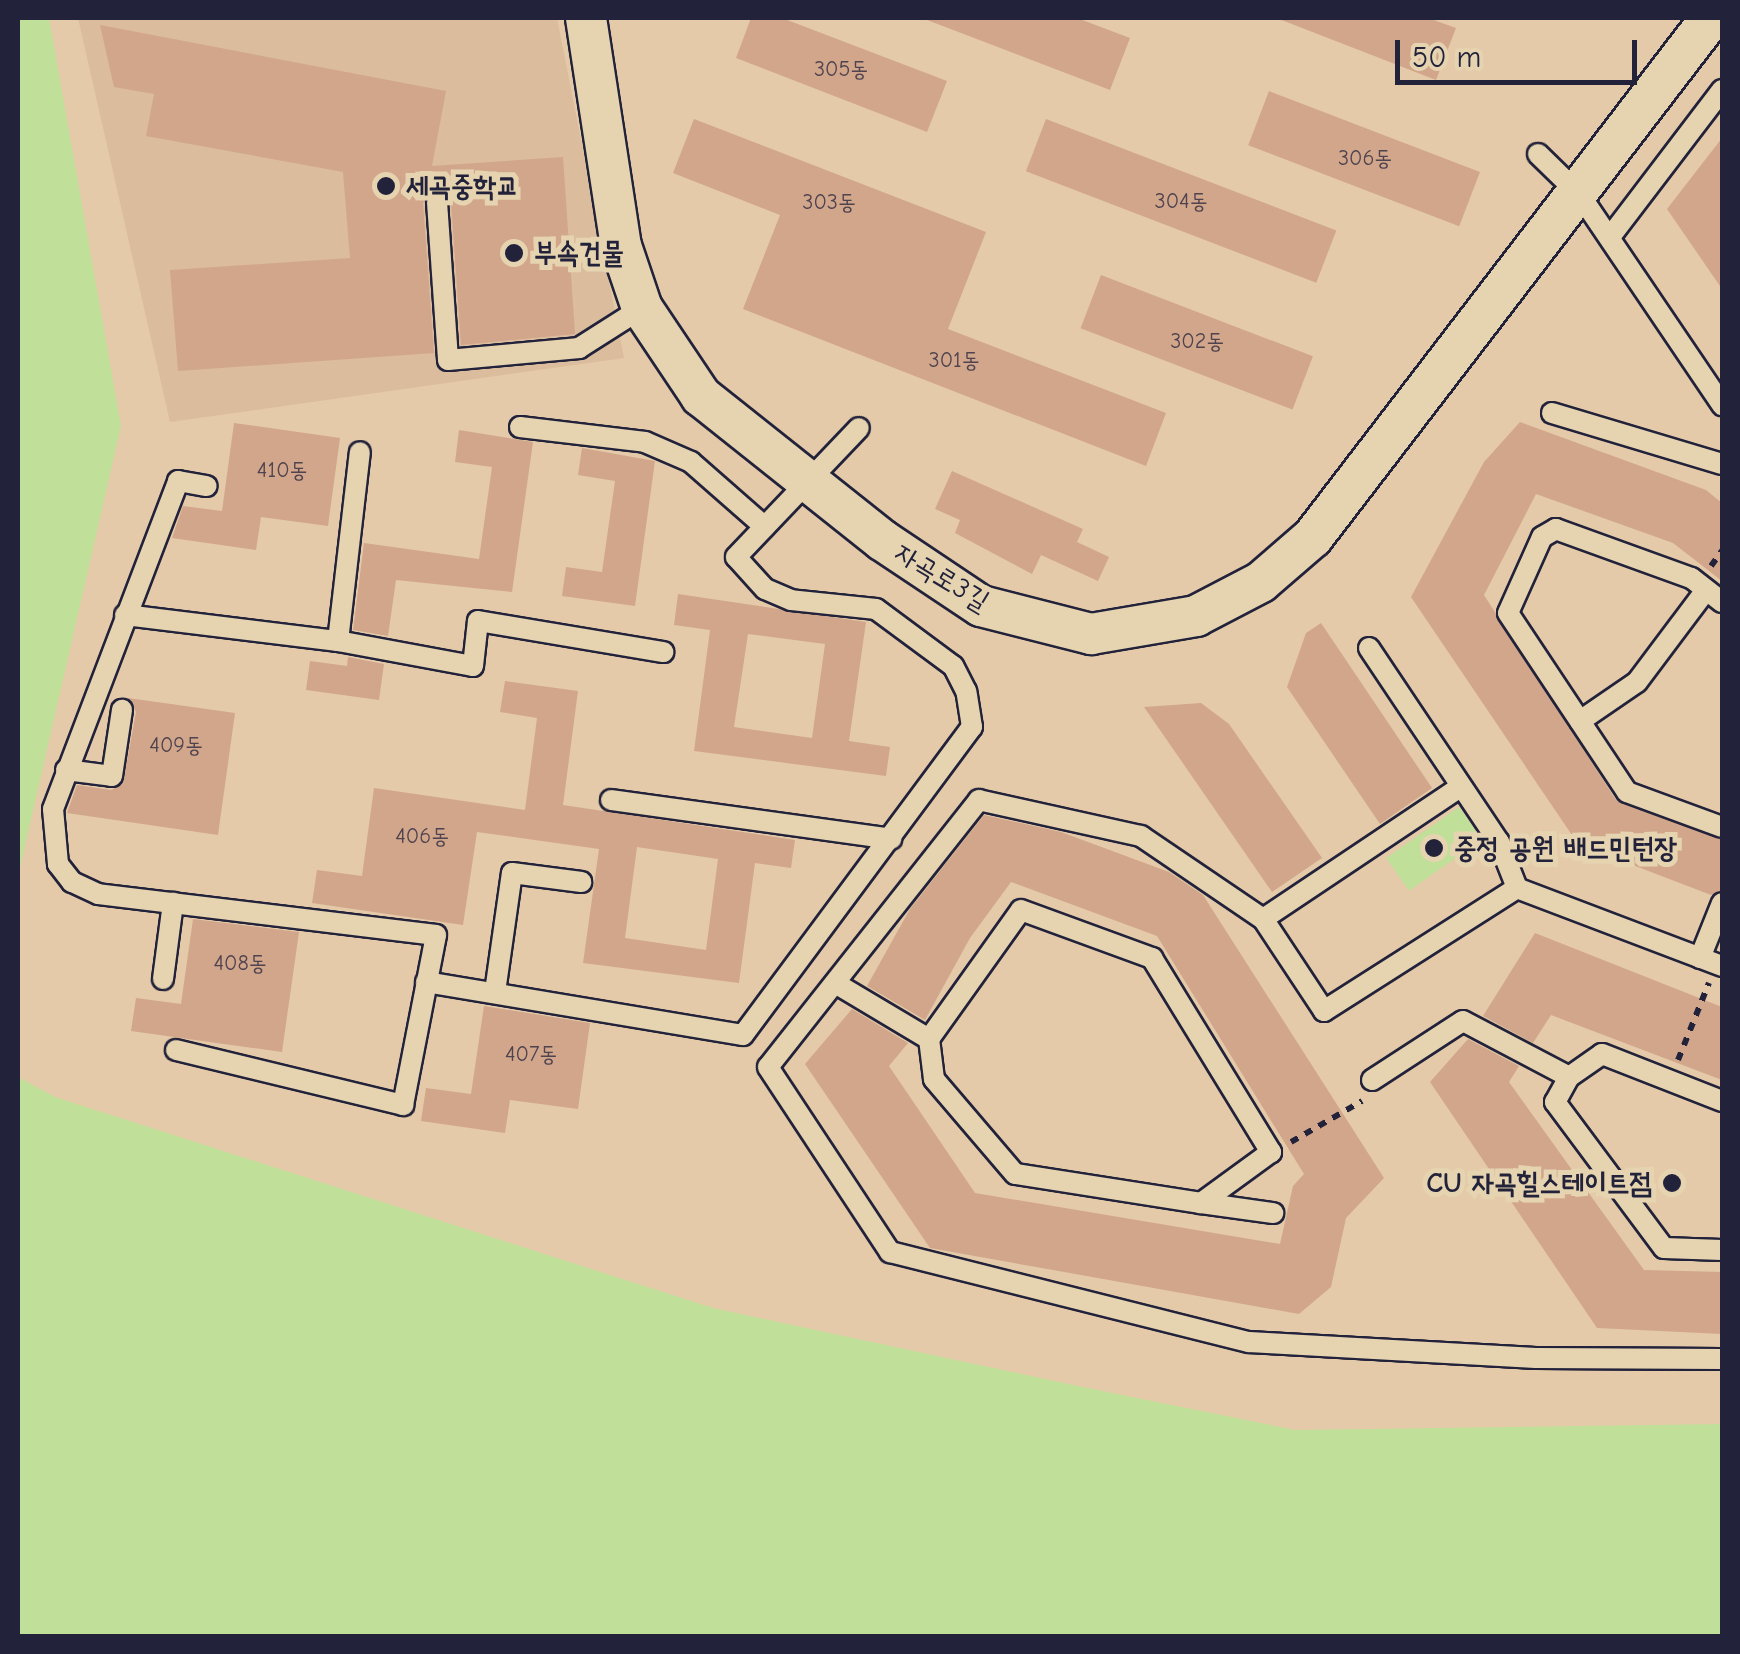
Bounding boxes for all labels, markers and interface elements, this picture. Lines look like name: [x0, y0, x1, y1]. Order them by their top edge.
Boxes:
scale bar: [1400, 20, 1642, 82]
text: 50 m: [1412, 40, 1481, 75]
house number: 305동: [814, 57, 868, 83]
house number: 306동: [1338, 146, 1392, 172]
place label: 세곡중학교: [406, 169, 519, 203]
marker: 세곡중학교: [375, 175, 397, 197]
house number: 304동: [1155, 189, 1207, 215]
house number: 303동: [802, 190, 856, 216]
place label: 부속건물: [534, 236, 624, 270]
marker: 부속건물: [503, 242, 525, 264]
house number: 302동: [1170, 329, 1224, 355]
house number: 301동: [929, 348, 979, 374]
house number: 410동: [257, 458, 307, 484]
street label: 자곡로3길: [889, 536, 995, 618]
house number: 409동: [149, 733, 203, 759]
house number: 406동: [395, 824, 449, 850]
place label: 중정 공원 배드민턴장: [1454, 831, 1677, 865]
marker: 중정 공원 배드민턴장: [1423, 837, 1445, 859]
house number: 408동: [213, 951, 267, 977]
house number: 407동: [505, 1042, 557, 1068]
place label: CU 자곡힐스테이트점: [1426, 1166, 1652, 1200]
marker: CU 자곡힐스테이트점: [1661, 1172, 1683, 1194]

